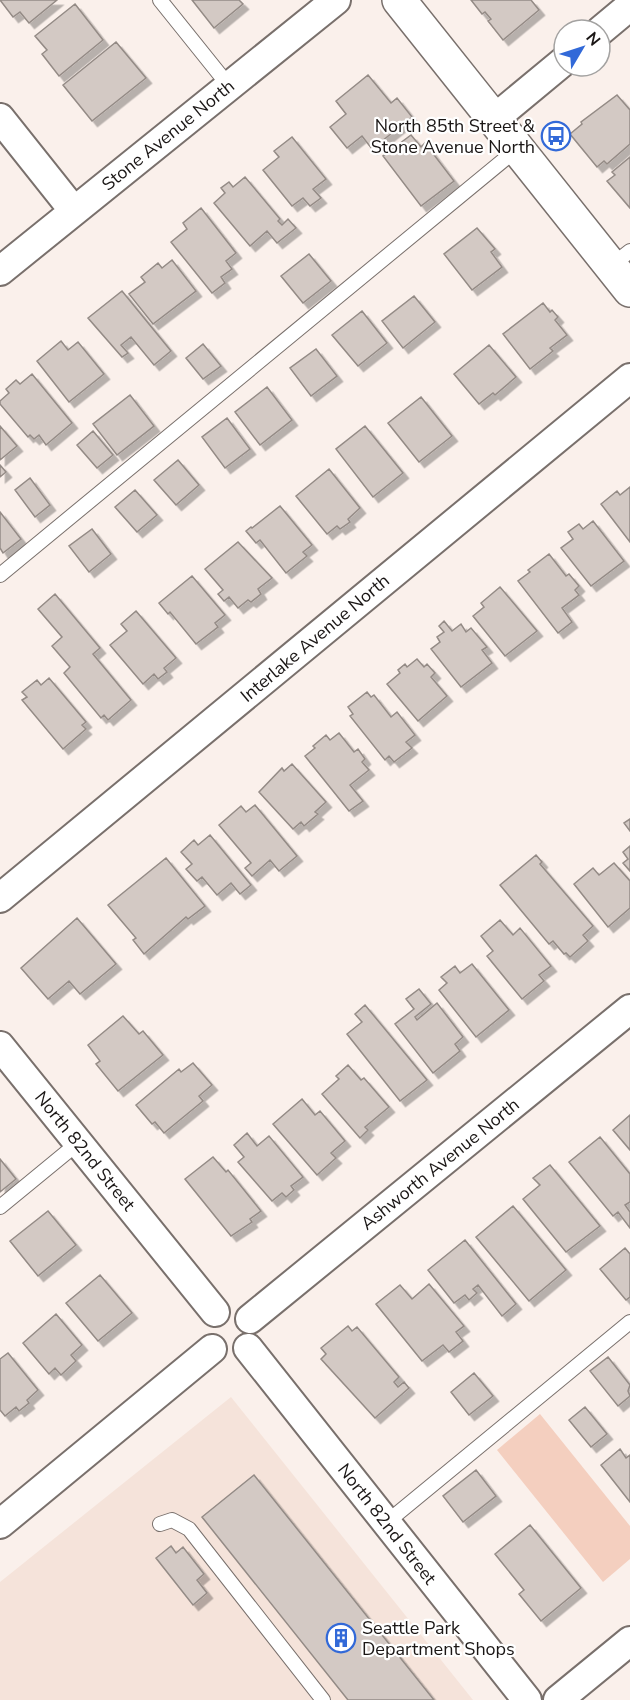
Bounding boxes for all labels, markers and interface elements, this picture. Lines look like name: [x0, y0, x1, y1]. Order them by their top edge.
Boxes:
north arrow: [552, 18, 612, 78]
text: N: [581, 28, 605, 51]
street label: Stone Avenue North: [97, 74, 239, 196]
place label: North 85th Street & Stone Avenue North: [371, 114, 536, 159]
bus stop icon: North 85th Street & Stone Avenue North: [540, 120, 572, 152]
street label: Interlake Avenue North: [235, 569, 395, 707]
street label: North 82nd Street: [29, 1086, 141, 1216]
street label: Ashworth Avenue North: [356, 1093, 524, 1235]
street label: North 82nd Street: [332, 1459, 442, 1590]
place label: Seattle Park Department Shops: [362, 1616, 515, 1661]
building icon: Seattle Park Department Shops: [325, 1622, 357, 1654]

